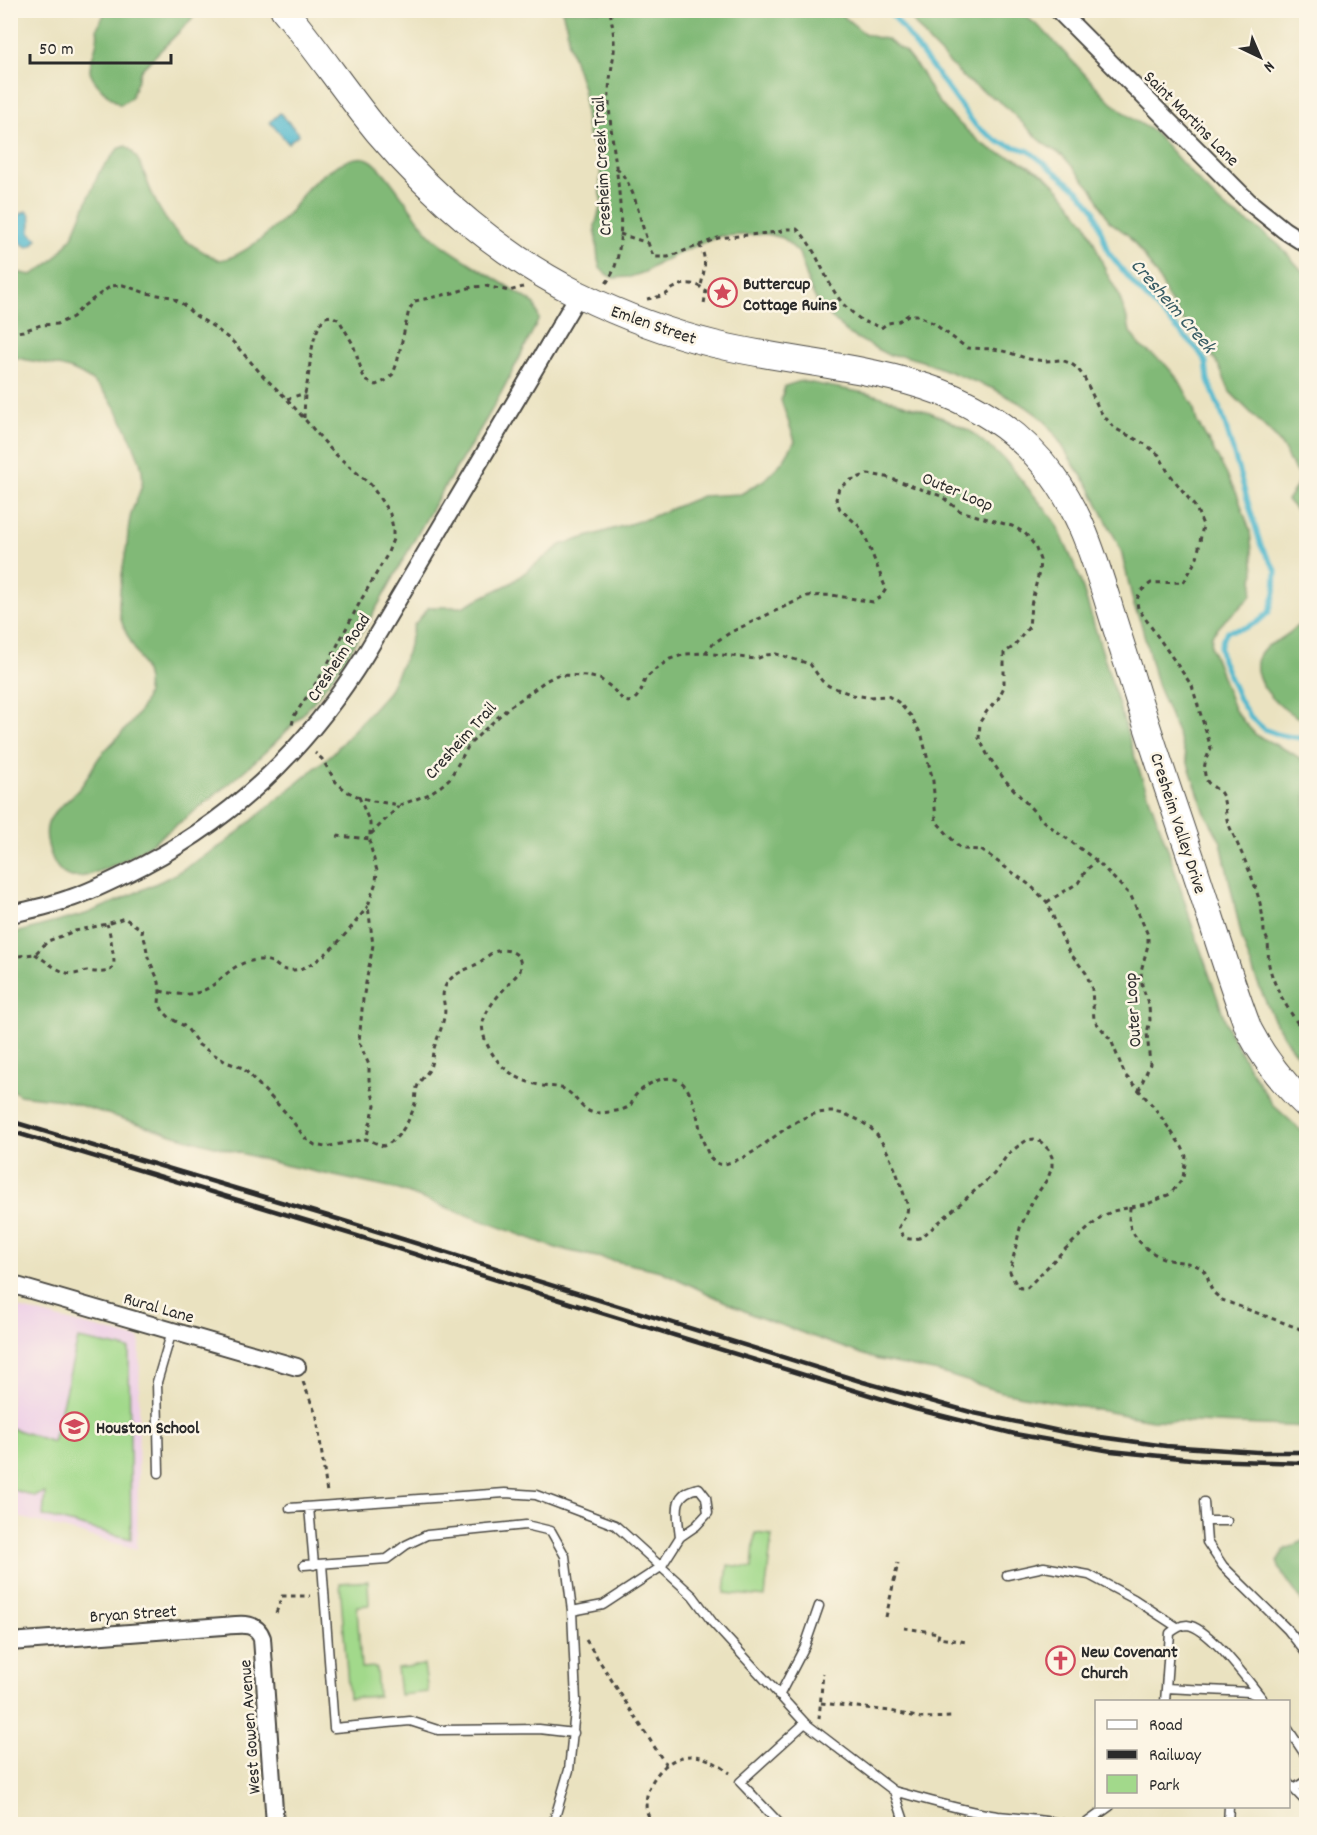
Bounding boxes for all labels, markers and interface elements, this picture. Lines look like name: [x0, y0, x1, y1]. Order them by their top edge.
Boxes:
scale bar: [30, 27, 171, 65]
north arrow: [1230, 27, 1290, 87]
text: 50 m: [39, 38, 74, 63]
text: N: [1258, 55, 1280, 77]
street label: Saint Martins Lane: [1137, 66, 1244, 173]
street label: Cresheim Creek Trail: [587, 95, 620, 236]
water label: Cresheim Creek: [1123, 253, 1222, 362]
place label: Buttercup Cottage Ruins: [743, 273, 838, 319]
place icon: Buttercup Cottage Ruins: [706, 277, 738, 309]
street label: Emlen Street: [607, 300, 700, 353]
street label: Outer Loop: [918, 467, 996, 519]
street label: Cresheim Road: [302, 609, 378, 707]
street label: Cresheim Trail: [420, 697, 504, 786]
street label: Cresheim Valley Drive: [1142, 750, 1211, 897]
street label: Outer Loop: [1119, 971, 1150, 1048]
street label: Rural Lane: [120, 1287, 196, 1331]
school or university icon: Houston School: [59, 1411, 91, 1443]
place label: Houston School: [96, 1417, 200, 1442]
street label: Bryan Street: [89, 1600, 178, 1631]
place label: New Covenant Church: [1081, 1641, 1178, 1687]
church icon: New Covenant Church: [1044, 1645, 1076, 1677]
street label: West Gowen Avenue: [234, 1659, 269, 1795]
legend: [1095, 1700, 1290, 1808]
text: Road: [1149, 1714, 1183, 1739]
text: Railway: [1149, 1744, 1202, 1769]
text: Park: [1149, 1774, 1180, 1799]

